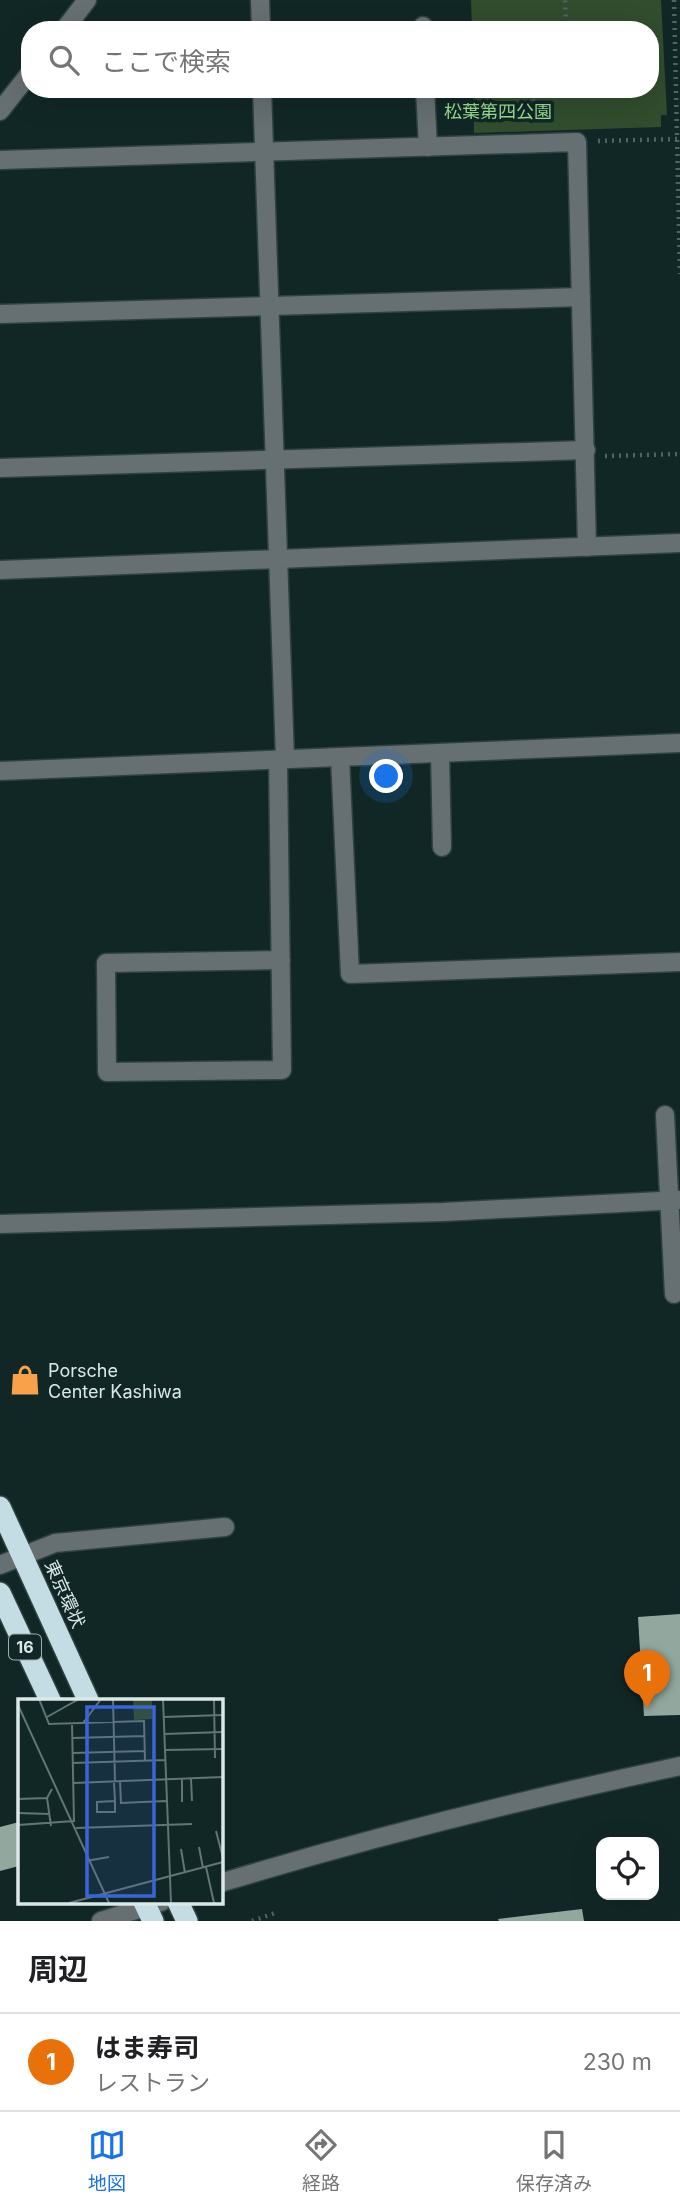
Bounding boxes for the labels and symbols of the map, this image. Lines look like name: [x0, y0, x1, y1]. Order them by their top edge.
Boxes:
park label: 松葉第四公園: [444, 101, 552, 122]
your location: [369, 759, 403, 793]
place label: Porsche Center Kashiwa: [48, 1360, 182, 1402]
shop icon: Porsche Center Kashiwa: [8, 1363, 42, 1397]
street label: 東京環状: [41, 1557, 89, 1631]
road number: 16: [9, 1634, 41, 1660]
pin: 1: [624, 1650, 670, 1708]
inset map: [18, 1699, 222, 1904]

